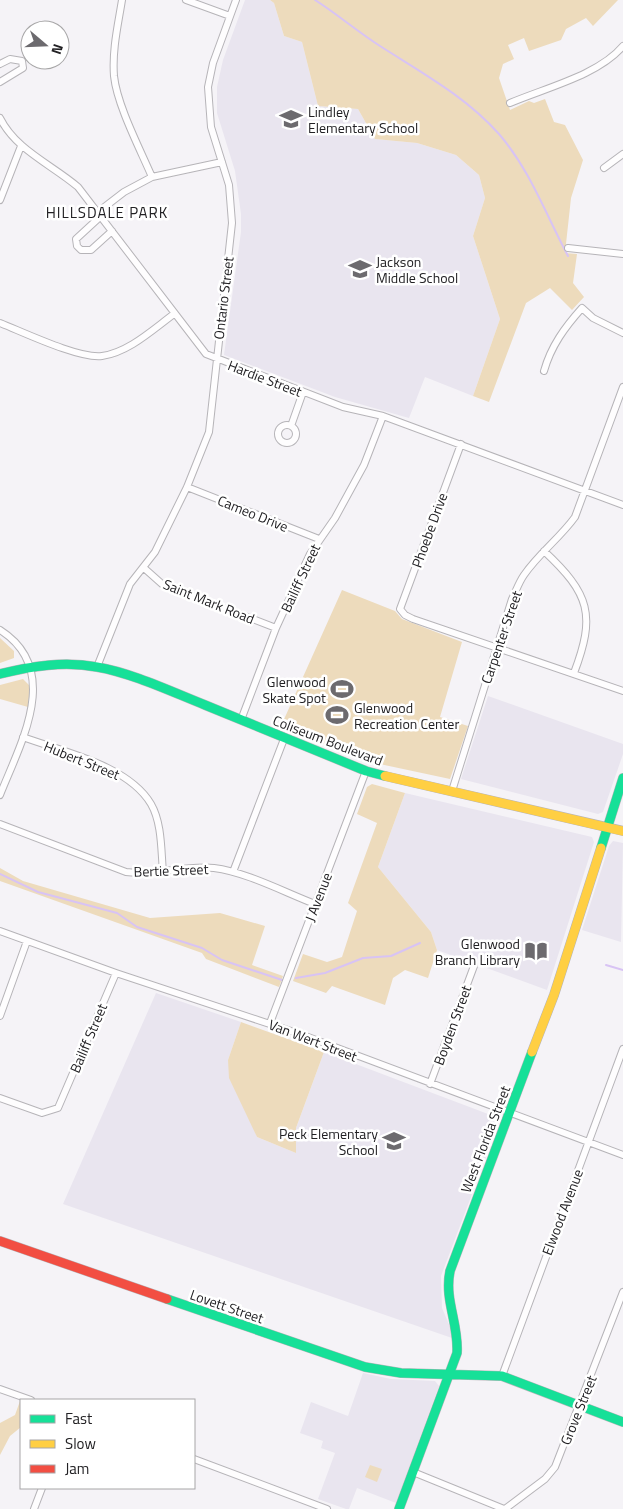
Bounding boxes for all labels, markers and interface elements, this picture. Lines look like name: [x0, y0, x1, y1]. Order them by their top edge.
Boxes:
north arrow: [20, 20, 70, 70]
text: N: [46, 41, 69, 57]
place label: Lindley Elementary School: [308, 101, 418, 138]
school or university icon: Lindley Elementary School: [278, 106, 304, 132]
district label: HILLSDALE PARK: [46, 201, 168, 224]
place label: Jackson Middle School: [376, 251, 458, 288]
street label: Ontario Street: [208, 255, 238, 341]
school or university icon: Jackson Middle School: [347, 256, 373, 282]
street label: Hardie Street: [225, 354, 305, 402]
street label: Cameo Drive: [215, 489, 291, 537]
street label: Phoebe Drive: [406, 490, 452, 570]
street label: Bailiff Street: [275, 540, 325, 616]
street label: Saint Mark Road: [160, 573, 258, 629]
street label: Carpenter Street: [475, 587, 527, 686]
place label: Glenwood Skate Spot: [262, 671, 326, 708]
sports icon: Glenwood Skate Spot: [329, 676, 355, 702]
place label: Glenwood Recreation Center: [354, 697, 459, 734]
sports icon: Glenwood Recreation Center: [324, 702, 350, 728]
street label: Coliseum Boulevard: [270, 709, 386, 771]
street label: Hubert Street: [41, 735, 123, 785]
street label: Bertie Street: [133, 858, 209, 882]
street label: J Avenue: [299, 869, 337, 925]
place label: Glenwood Branch Library: [435, 933, 520, 970]
library icon: Glenwood Branch Library: [523, 938, 549, 964]
street label: Boyden Street: [428, 982, 476, 1068]
street label: Bailiff Street: [64, 1000, 112, 1076]
street label: Van Wert Street: [266, 1013, 360, 1067]
street label: West Florida Street: [455, 1082, 515, 1196]
place label: Peck Elementary School: [279, 1123, 378, 1160]
school or university icon: Peck Elementary School: [381, 1128, 407, 1154]
street label: Elwood Avenue: [536, 1166, 588, 1258]
street label: Lovett Street: [187, 1284, 267, 1328]
street label: Grove Street: [555, 1372, 602, 1448]
legend: [20, 1399, 195, 1489]
text: Fast: [65, 1407, 93, 1430]
text: Slow: [65, 1432, 96, 1455]
text: Jam: [65, 1457, 89, 1480]

